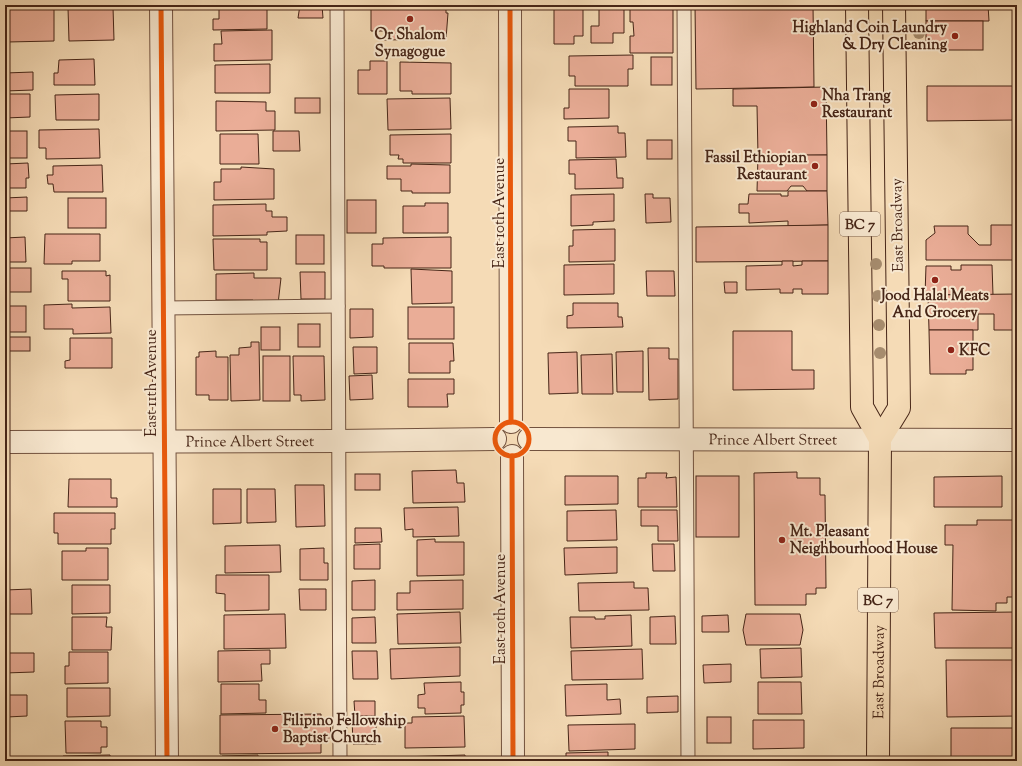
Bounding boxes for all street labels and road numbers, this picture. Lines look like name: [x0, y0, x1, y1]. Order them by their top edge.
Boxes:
street label: East 10th Avenue: [490, 158, 511, 268]
street label: East Broadway: [887, 177, 910, 272]
road number: BC 7: [840, 212, 880, 236]
street label: East 11th Avenue: [142, 329, 163, 437]
street label: Prince Albert Street: [709, 430, 837, 452]
street label: Prince Albert Street: [186, 432, 314, 453]
street label: East 10th Avenue: [491, 554, 512, 664]
road number: BC 7: [858, 588, 898, 612]
street label: East Broadway: [869, 624, 891, 719]

